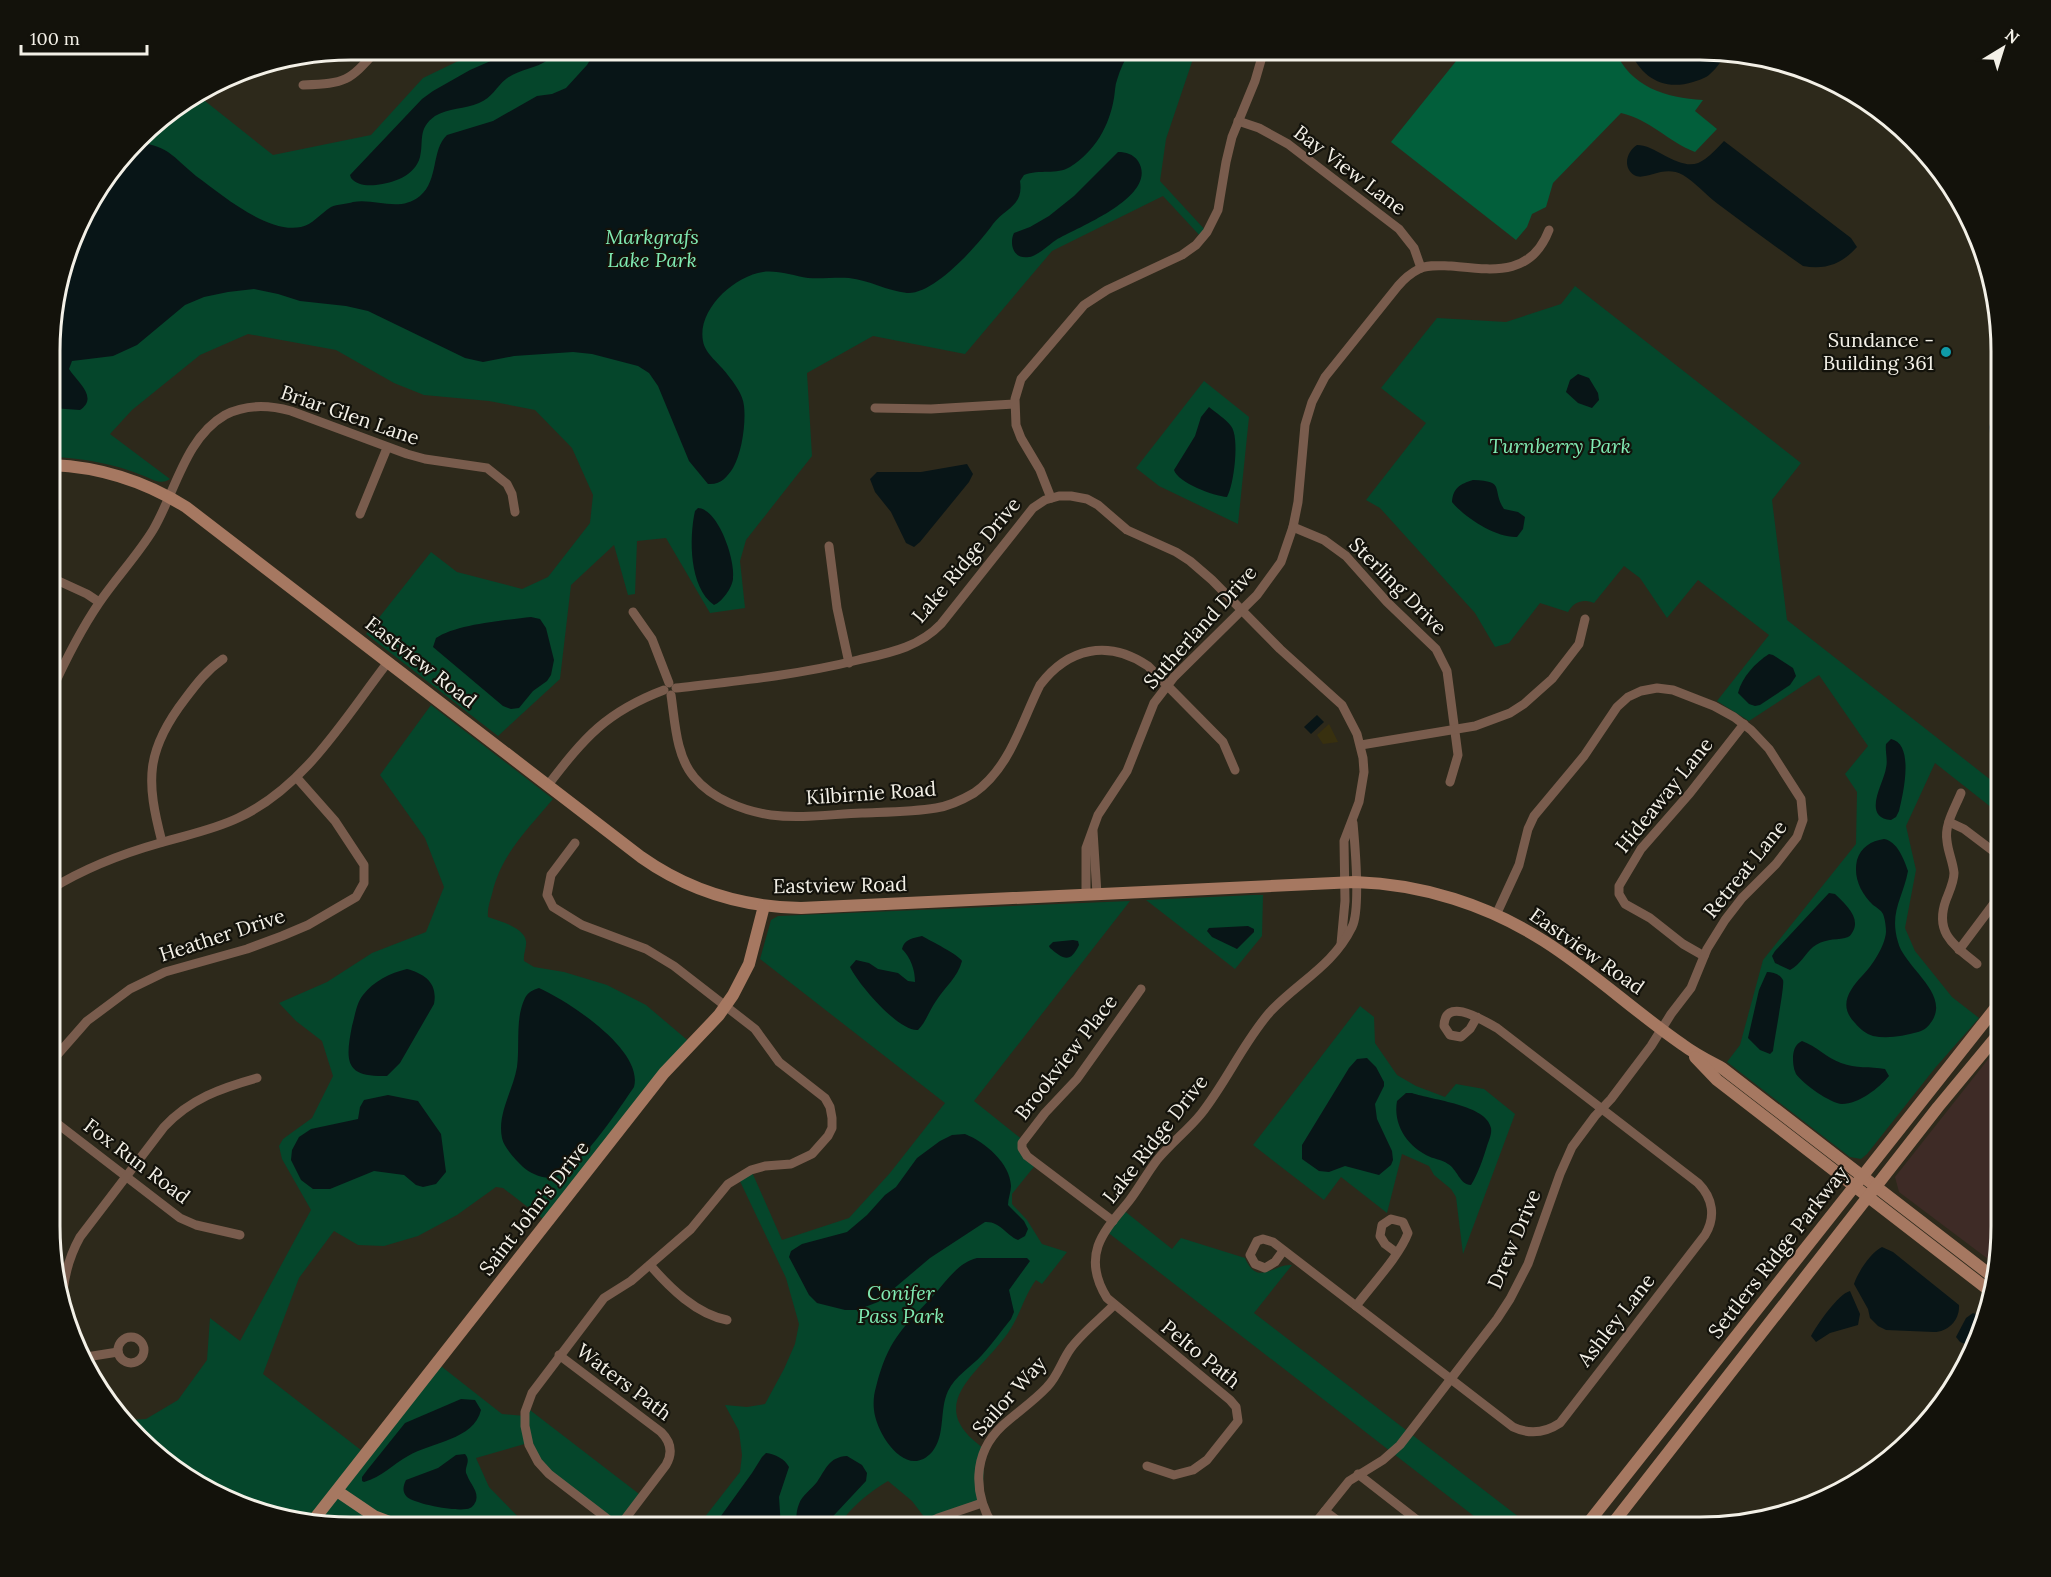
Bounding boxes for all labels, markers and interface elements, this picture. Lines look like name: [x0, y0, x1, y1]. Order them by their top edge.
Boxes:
scale bar: [21, 18, 147, 56]
north arrow: [1973, 18, 2033, 78]
text: N: [2001, 24, 2023, 48]
text: 100 m: [30, 27, 80, 50]
street label: Bay View Lane: [1289, 119, 1411, 220]
park label: Markgrafs Lake Park: [605, 224, 699, 272]
place label: Sundance - Building 361: [1823, 327, 1934, 375]
marker: Sundance - Building 361: [1939, 345, 1953, 359]
street label: Briar Glen Lane: [278, 379, 423, 450]
park label: Turnberry Park: [1489, 433, 1631, 458]
street label: Lake Ridge Drive: [906, 492, 1026, 628]
street label: Sterling Drive: [1344, 532, 1453, 640]
street label: Sutherland Drive: [1138, 560, 1262, 694]
street label: Eastview Road: [361, 610, 482, 713]
street label: Hideaway Lane: [1610, 732, 1718, 857]
street label: Kilbirnie Road: [805, 775, 937, 810]
street label: Retreat Lane: [1698, 815, 1792, 923]
street label: Eastview Road: [773, 871, 907, 898]
street label: Heather Drive: [156, 902, 288, 967]
street label: Eastview Road: [1525, 902, 1649, 999]
street label: Brookview Place: [1009, 989, 1122, 1124]
street label: Lake Ridge Drive: [1097, 1069, 1213, 1208]
street label: Fox Run Road: [79, 1113, 195, 1209]
street label: Saint John's Drive: [473, 1135, 594, 1280]
street label: Settlers Ridge Parkway: [1702, 1160, 1853, 1343]
street label: Drew Drive: [1481, 1185, 1546, 1292]
street label: Ashley Lane: [1571, 1268, 1660, 1372]
park label: Conifer Pass Park: [858, 1280, 944, 1328]
street label: Pelto Path: [1157, 1314, 1246, 1393]
street label: Waters Path: [572, 1338, 677, 1426]
street label: Sailor Way: [967, 1351, 1051, 1440]

